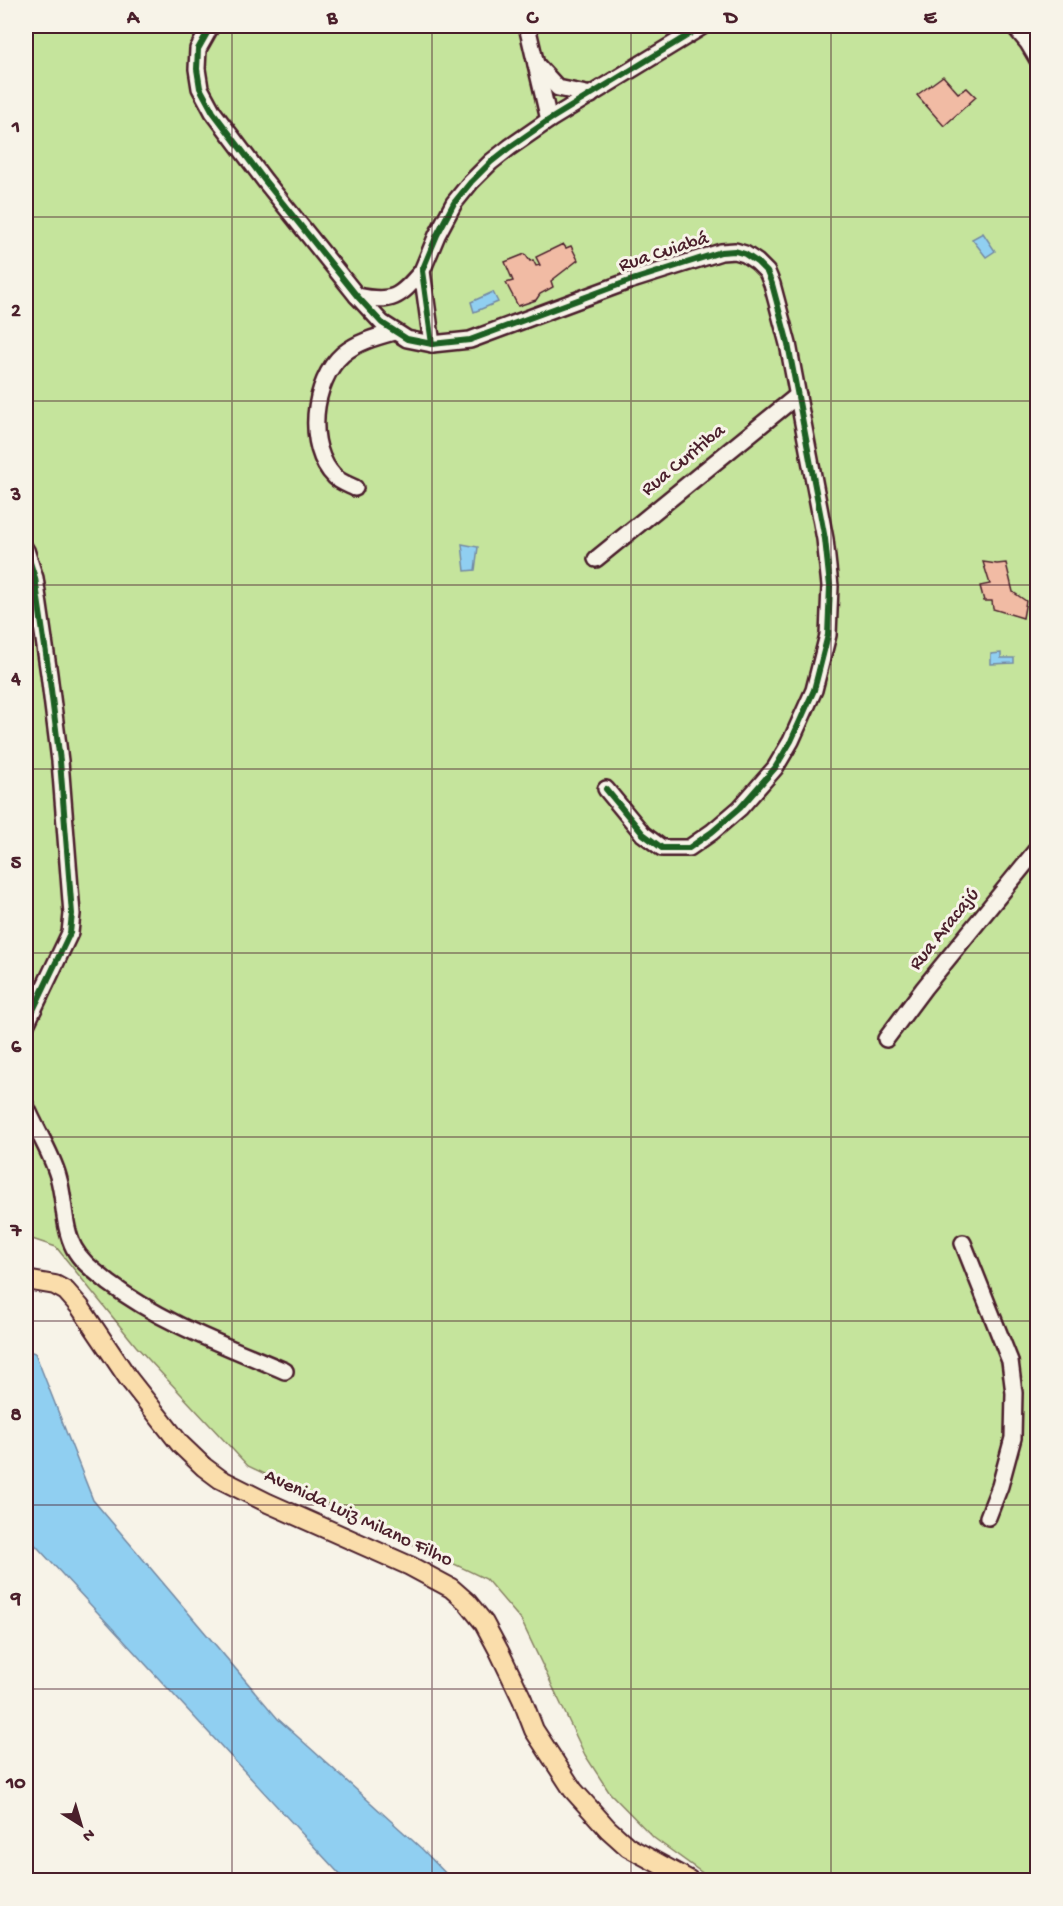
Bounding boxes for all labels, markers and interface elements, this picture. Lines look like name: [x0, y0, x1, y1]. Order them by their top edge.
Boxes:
text: A: [126, 8, 141, 31]
text: B: [326, 8, 338, 31]
text: C: [526, 8, 540, 31]
text: D: [722, 8, 738, 31]
text: E: [924, 8, 938, 31]
text: 1: [11, 117, 20, 140]
street label: Rua Cuiabá: [616, 227, 713, 278]
text: 2: [11, 301, 21, 324]
street label: Rua Curitiba: [637, 420, 731, 502]
text: 3: [10, 485, 21, 508]
text: 4: [10, 669, 21, 692]
text: 5: [11, 853, 22, 876]
street label: Rua Aracajú: [905, 884, 985, 976]
text: 6: [11, 1037, 22, 1060]
text: 7: [10, 1221, 23, 1244]
text: 8: [11, 1405, 22, 1428]
street label: Avenida Luiz Milano Filho: [260, 1465, 456, 1573]
text: 9: [10, 1589, 21, 1612]
text: 10: [5, 1773, 26, 1796]
north arrow: [51, 1795, 111, 1855]
text: N: [78, 1823, 98, 1845]

